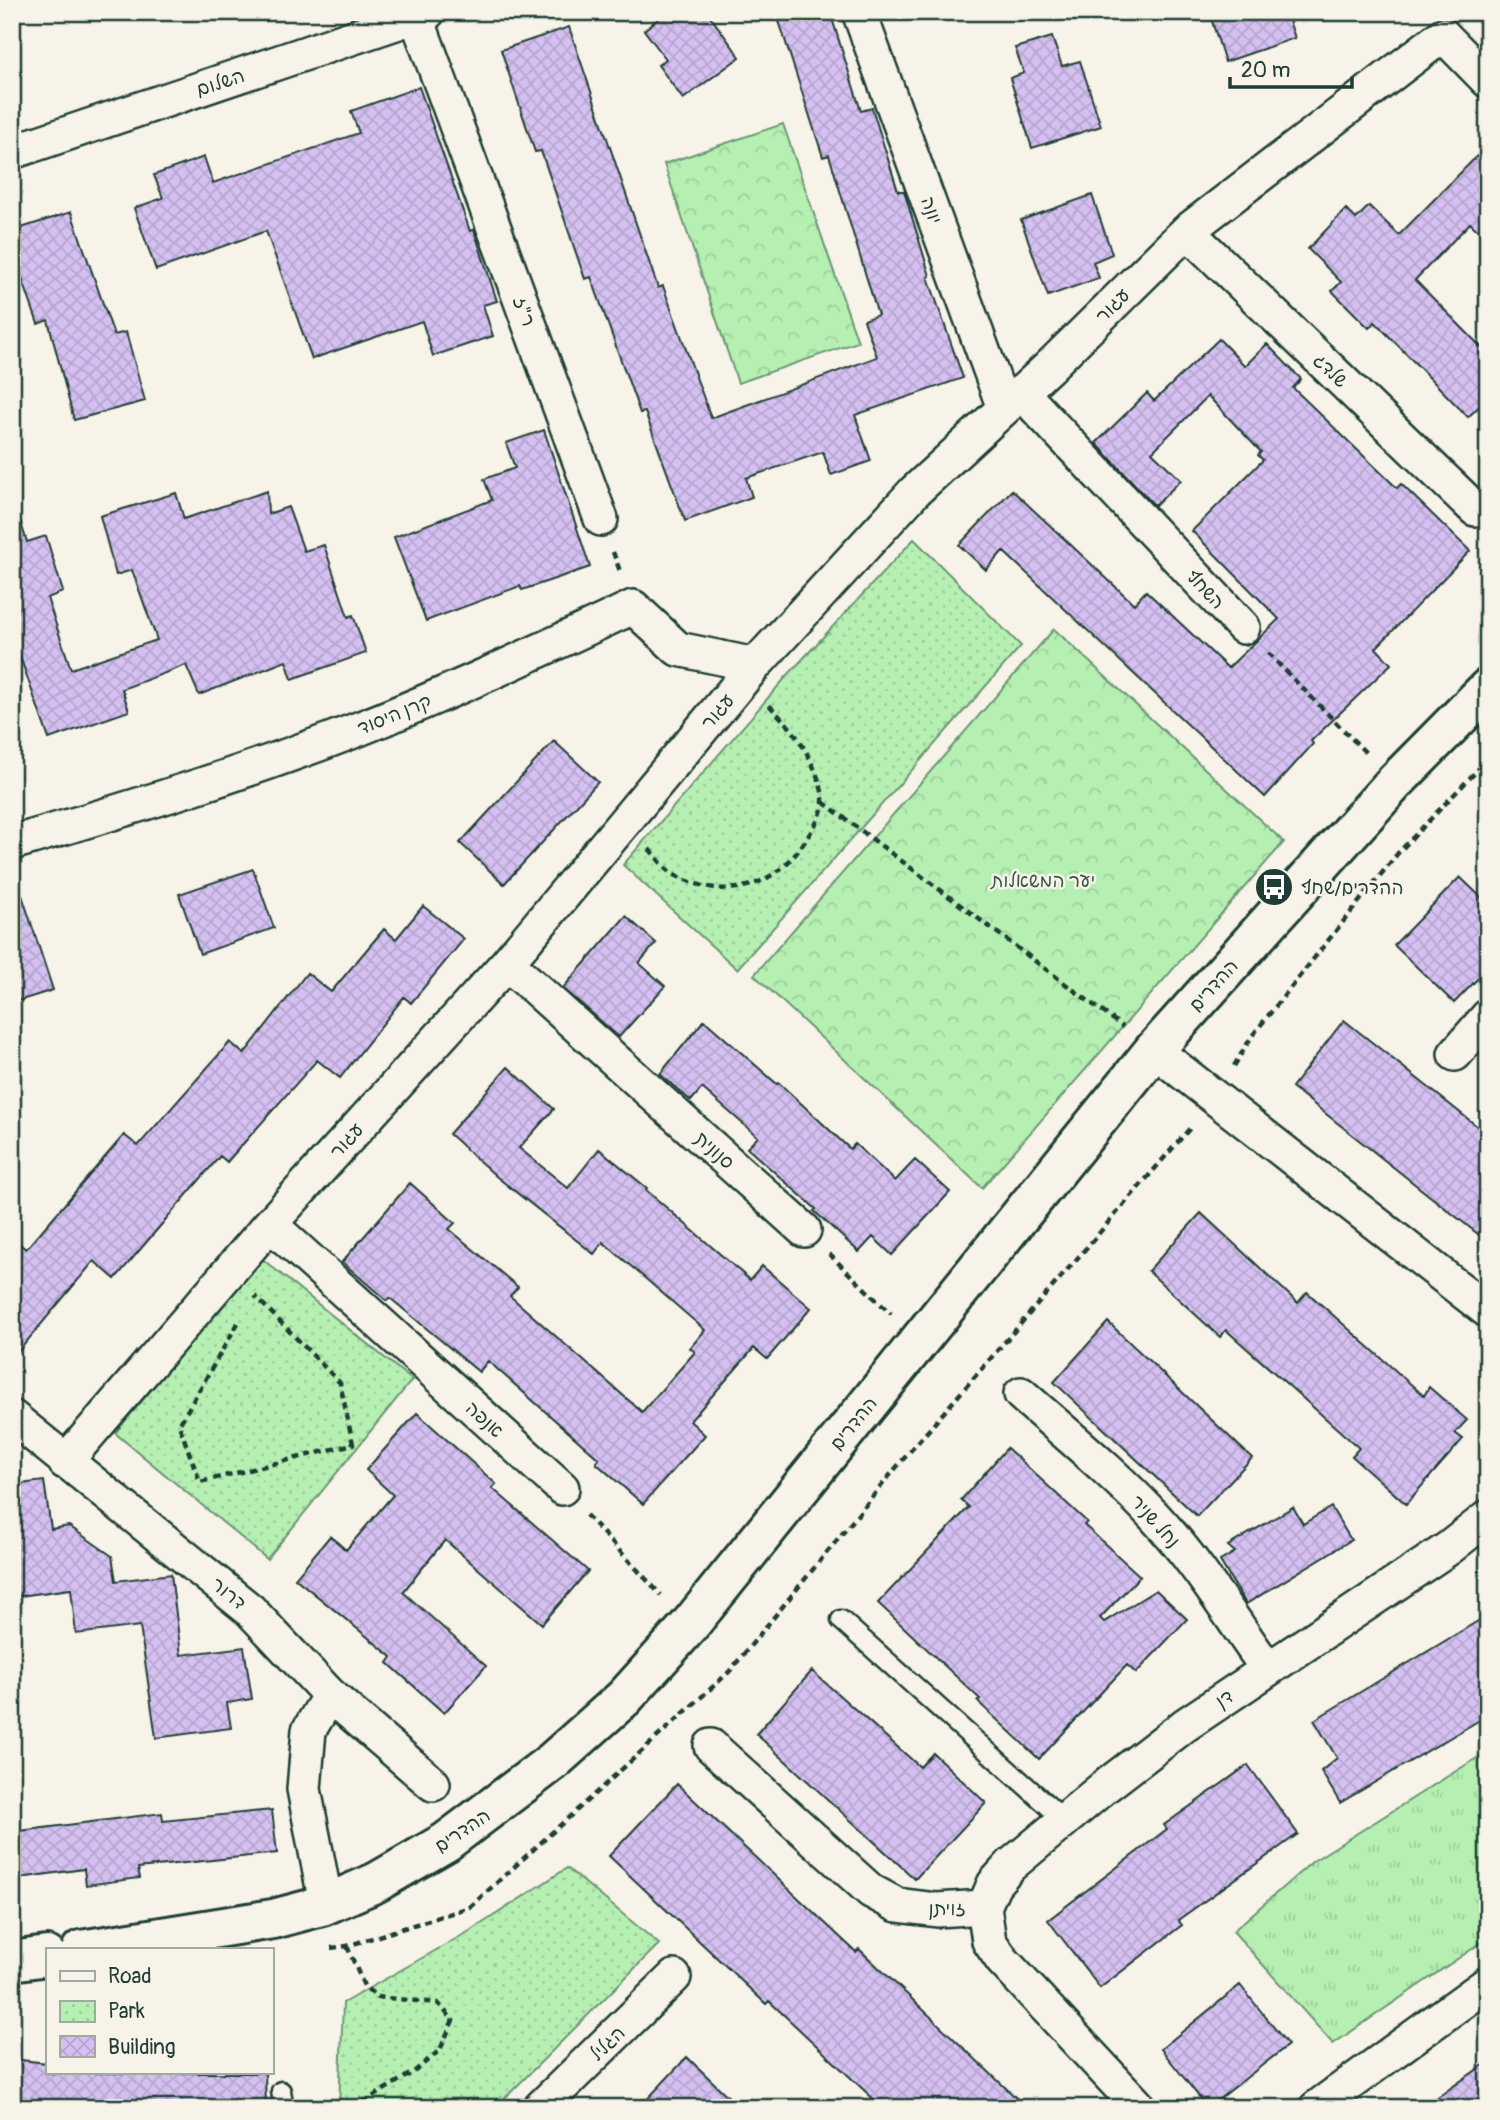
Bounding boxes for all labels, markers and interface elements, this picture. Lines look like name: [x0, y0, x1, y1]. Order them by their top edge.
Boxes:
scale bar: [1230, 46, 1353, 90]
text: 20 m: [1241, 57, 1290, 84]
street label: השלום: [193, 64, 248, 102]
street label: יונה: [915, 193, 947, 227]
street label: עגור: [1090, 283, 1135, 328]
street label: ר"ז: [508, 293, 541, 330]
street label: שלדג: [1308, 348, 1353, 393]
street label: השחף: [1181, 565, 1230, 615]
street label: קרן היסוד: [354, 689, 435, 741]
street label: עגור: [696, 689, 740, 734]
bus stop icon: ההדרים/שחף: [1253, 866, 1295, 908]
park label: יער המשאלות: [990, 869, 1095, 893]
place label: ההדרים/שחף: [1301, 876, 1403, 900]
street label: ההדרים: [1184, 955, 1243, 1017]
street label: עגור: [325, 1118, 369, 1163]
street label: סנונית: [690, 1127, 739, 1175]
street label: ההדרים: [825, 1392, 883, 1455]
street label: אנפה: [460, 1396, 508, 1443]
street label: נחל שניר: [1125, 1490, 1185, 1553]
street label: דרור: [206, 1572, 251, 1615]
street label: דן: [1211, 1684, 1238, 1713]
street label: ההדרים: [430, 1804, 495, 1858]
street label: זויתן: [928, 1897, 966, 1921]
legend: [46, 1948, 273, 2074]
text: Road: [108, 1963, 152, 1990]
text: Park: [108, 1998, 145, 2025]
street label: הגליל: [585, 2021, 630, 2066]
text: Building: [108, 2034, 175, 2061]

